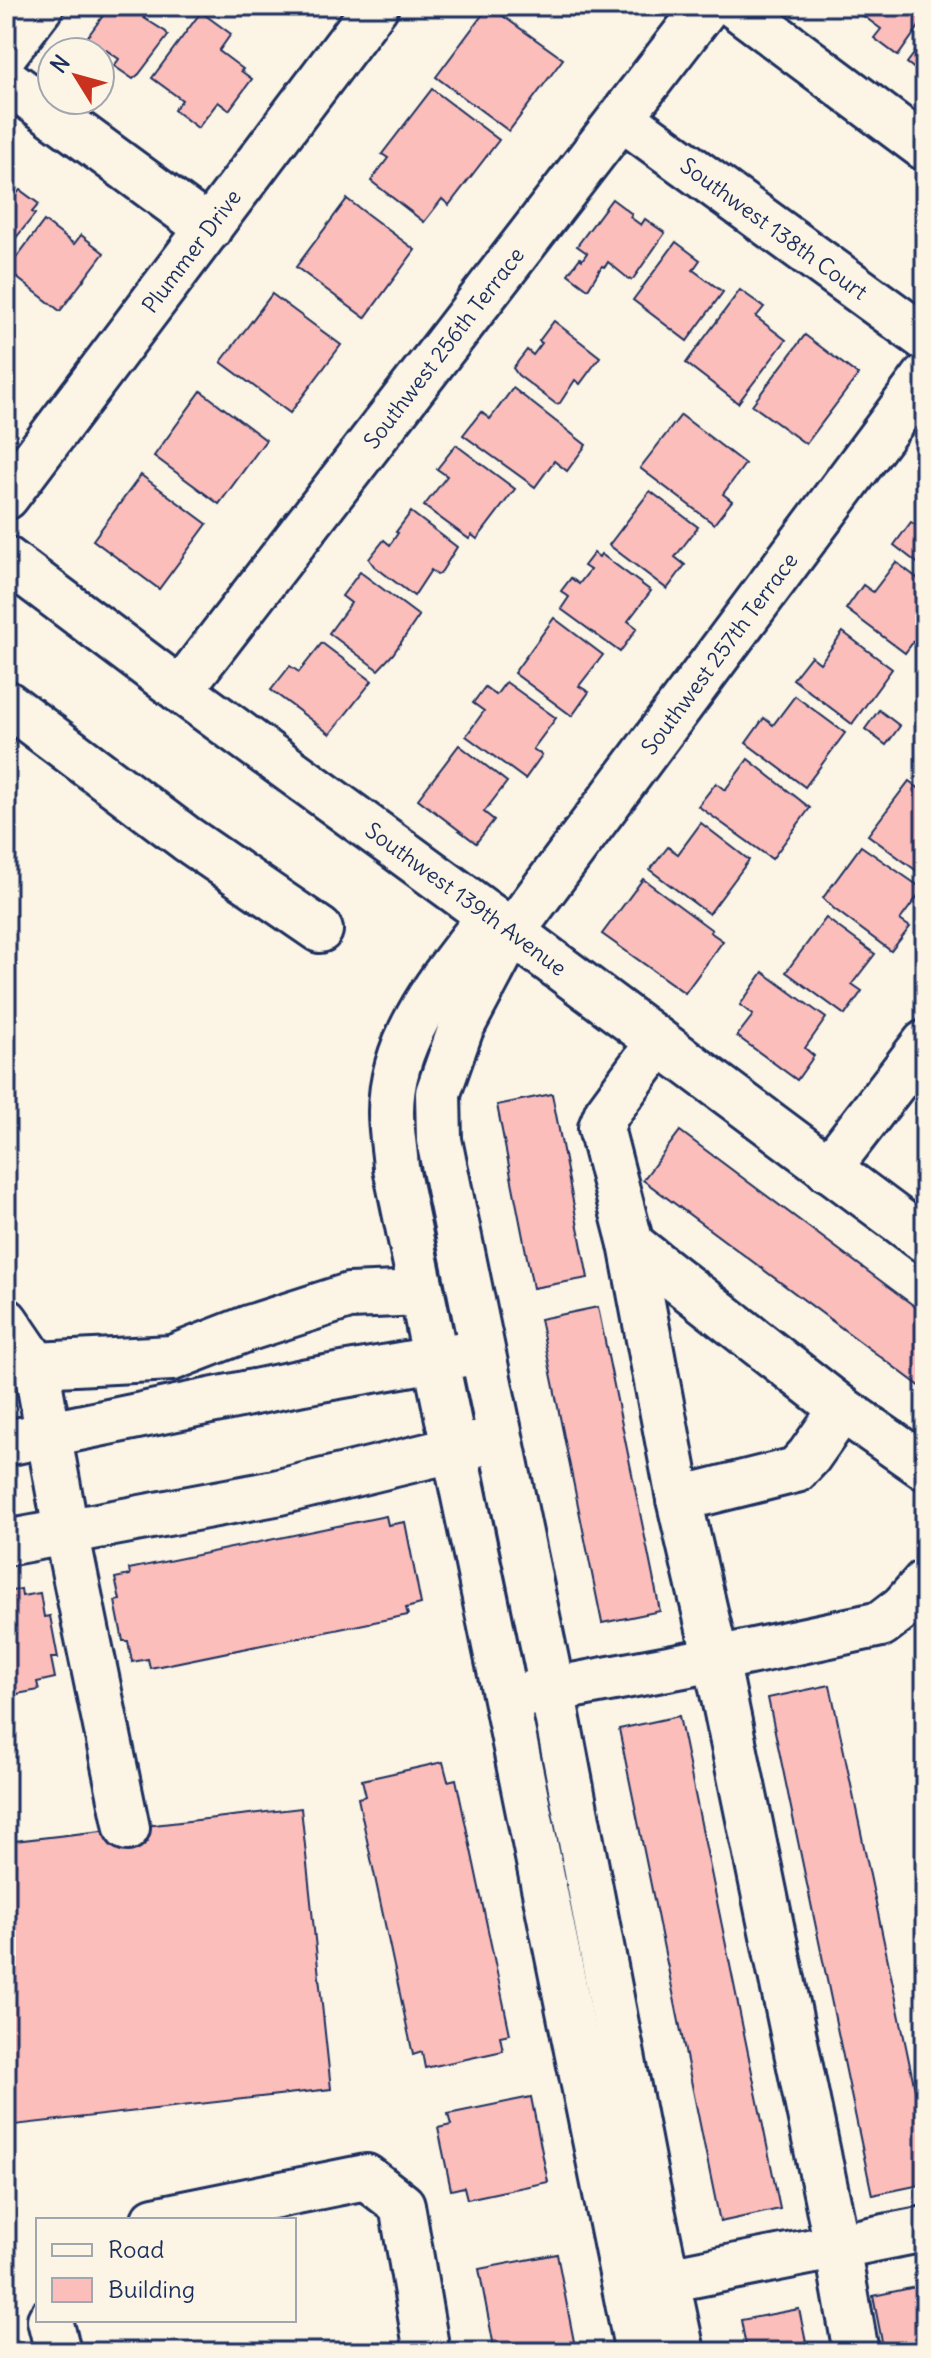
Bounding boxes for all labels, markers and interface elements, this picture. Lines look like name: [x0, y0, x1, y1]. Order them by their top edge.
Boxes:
north arrow: [36, 36, 116, 116]
text: N: [44, 49, 76, 78]
street label: Southwest 138th Court: [675, 151, 873, 306]
street label: Plummer Drive: [136, 184, 247, 318]
street label: Southwest 256th Terrace: [357, 242, 530, 454]
street label: Southwest 257th Terrace: [635, 547, 804, 760]
street label: Southwest 139th Avenue: [360, 816, 572, 982]
legend: [36, 2218, 296, 2322]
text: Road: [108, 2234, 164, 2264]
text: Building: [108, 2274, 195, 2304]

